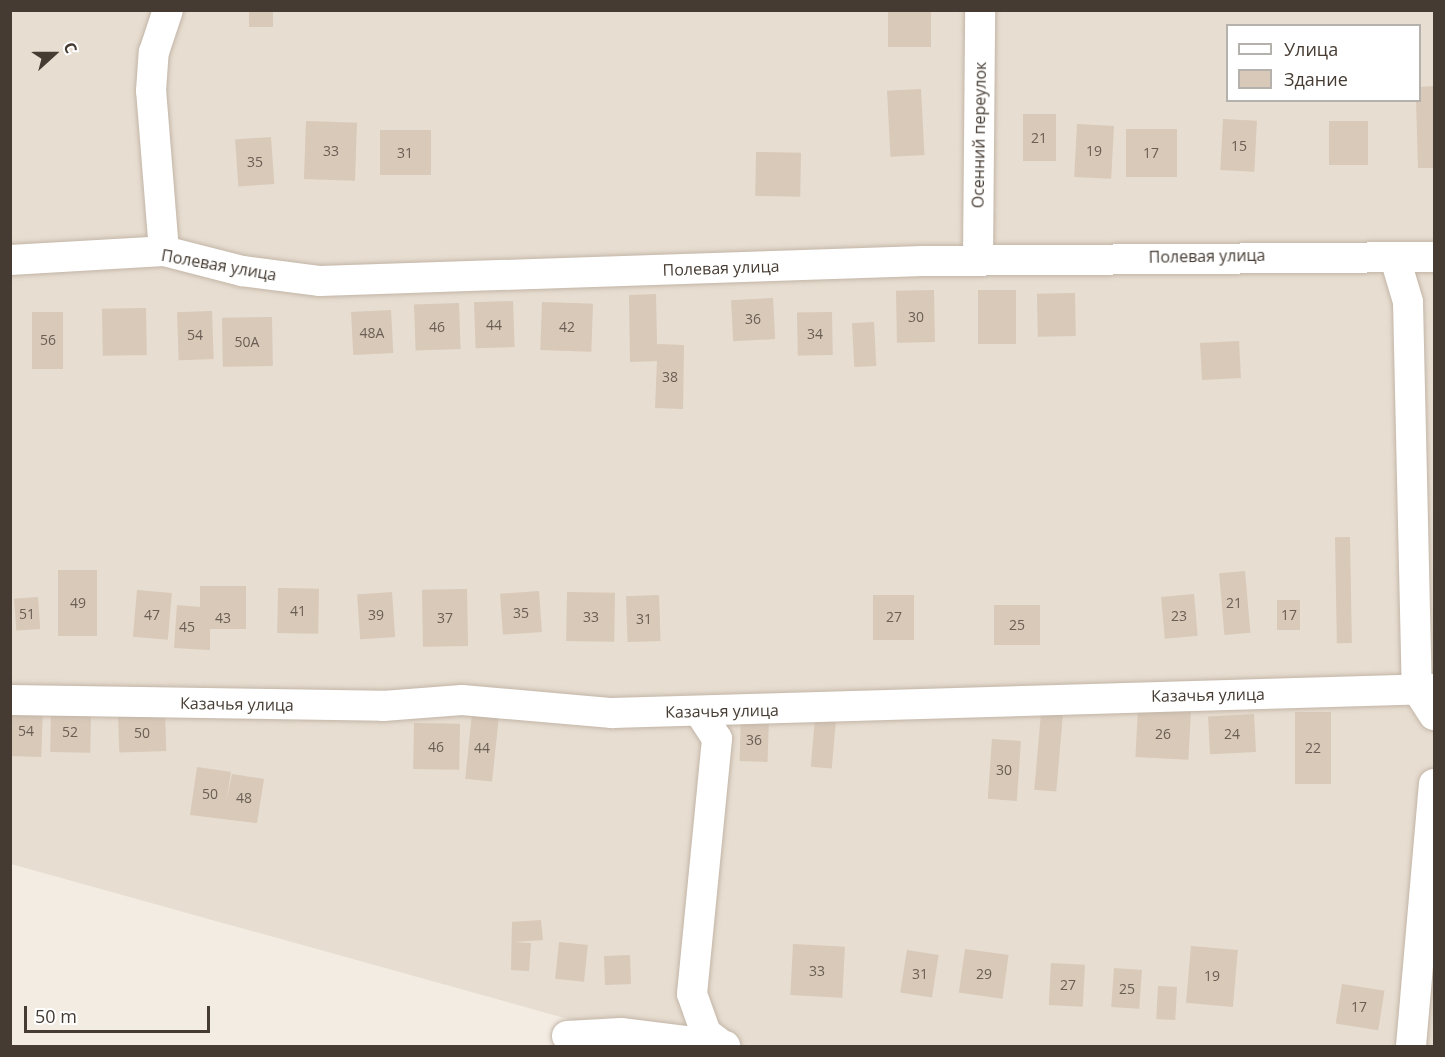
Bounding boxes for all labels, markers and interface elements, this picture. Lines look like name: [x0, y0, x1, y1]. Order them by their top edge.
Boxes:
north arrow: [24, 24, 84, 84]
legend: [1226, 24, 1421, 102]
text: Улица: [1284, 37, 1338, 61]
text: С: [59, 39, 83, 56]
street label: Осенний переулок: [968, 62, 990, 208]
text: Здание: [1284, 67, 1348, 91]
house number: 21: [1031, 130, 1047, 146]
house number: 15: [1231, 138, 1247, 154]
house number: 33: [323, 143, 339, 159]
house number: 19: [1086, 143, 1102, 159]
house number: 31: [397, 145, 413, 161]
house number: 17: [1143, 145, 1159, 161]
house number: 35: [247, 154, 263, 170]
street label: Полевая улица: [160, 245, 278, 285]
street label: Полевая улица: [1148, 245, 1266, 267]
street label: Полевая улица: [662, 256, 780, 280]
house number: 30: [908, 309, 924, 325]
house number: 36: [745, 311, 761, 327]
house number: 44: [486, 317, 502, 333]
house number: 46: [429, 319, 445, 335]
house number: 42: [559, 319, 575, 335]
house number: 48А: [360, 325, 384, 341]
house number: 34: [807, 326, 823, 342]
house number: 54: [187, 327, 203, 343]
house number: 56: [40, 332, 56, 348]
house number: 50А: [235, 334, 259, 350]
house number: 38: [662, 369, 678, 385]
house number: 49: [70, 595, 86, 611]
house number: 21: [1226, 595, 1242, 611]
house number: 41: [290, 603, 306, 619]
house number: 35: [513, 605, 529, 621]
house number: 51: [19, 606, 35, 622]
house number: 47: [144, 607, 160, 623]
house number: 39: [368, 607, 384, 623]
house number: 17: [1281, 607, 1297, 623]
house number: 23: [1171, 608, 1187, 624]
house number: 33: [583, 609, 599, 625]
house number: 27: [886, 609, 902, 625]
house number: 43: [215, 610, 231, 626]
house number: 37: [437, 610, 453, 626]
house number: 31: [636, 611, 652, 627]
house number: 25: [1009, 617, 1025, 633]
house number: 45: [179, 619, 195, 635]
street label: Казачья улица: [1151, 684, 1265, 706]
street label: Казачья улица: [180, 693, 294, 715]
street label: Казачья улица: [665, 700, 779, 722]
house number: 54: [18, 723, 34, 739]
house number: 52: [62, 724, 78, 740]
house number: 50: [134, 725, 150, 741]
house number: 26: [1155, 726, 1171, 742]
house number: 24: [1224, 726, 1240, 742]
house number: 36: [746, 732, 762, 748]
house number: 46: [428, 739, 444, 755]
house number: 44: [474, 740, 490, 756]
house number: 22: [1305, 740, 1321, 756]
house number: 30: [996, 762, 1012, 778]
house number: 50: [202, 786, 218, 802]
house number: 48: [236, 790, 252, 806]
house number: 33: [809, 963, 825, 979]
house number: 31: [912, 966, 928, 982]
house number: 29: [976, 966, 992, 982]
house number: 19: [1204, 968, 1220, 984]
house number: 27: [1060, 977, 1076, 993]
house number: 25: [1119, 981, 1135, 997]
scale bar: [27, 994, 213, 1032]
house number: 17: [1351, 999, 1367, 1015]
text: 50 m: [35, 1004, 77, 1028]

